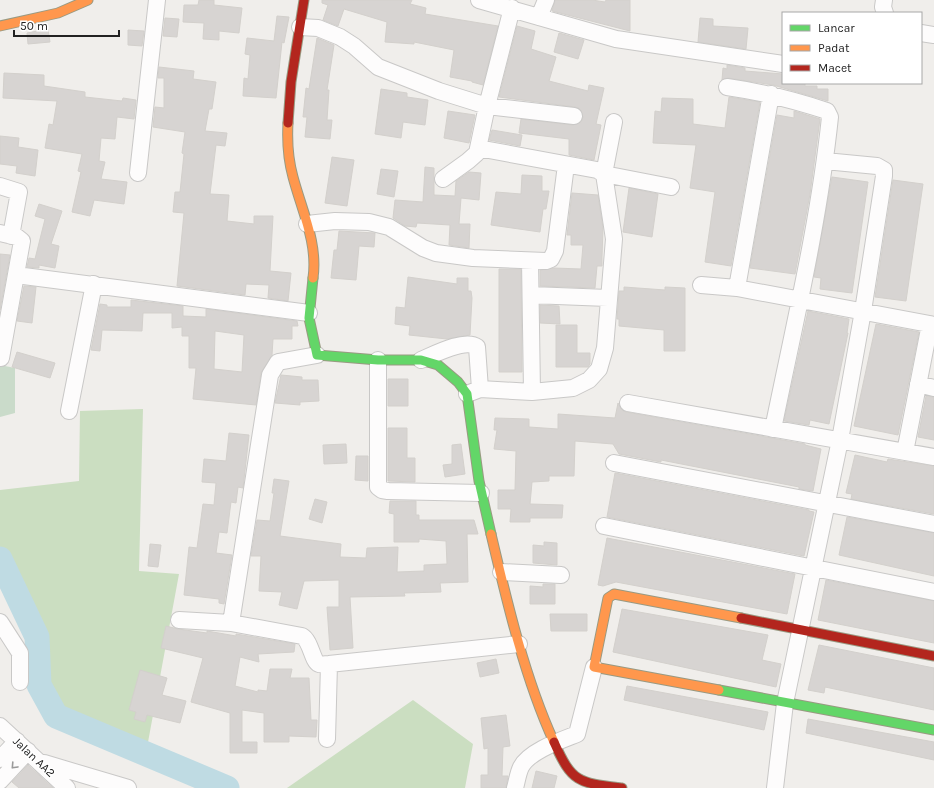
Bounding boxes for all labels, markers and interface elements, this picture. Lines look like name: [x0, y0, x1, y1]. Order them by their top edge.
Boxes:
scale bar: [14, 12, 119, 38]
legend: [782, 12, 922, 84]
text: 50 m: [20, 19, 48, 33]
text: Lancar: [818, 21, 855, 35]
text: Padat: [818, 41, 850, 55]
text: Macet: [818, 61, 852, 75]
street label: Jalan AA2: [10, 734, 58, 780]
one-way arrow: [11, 761, 19, 769]

